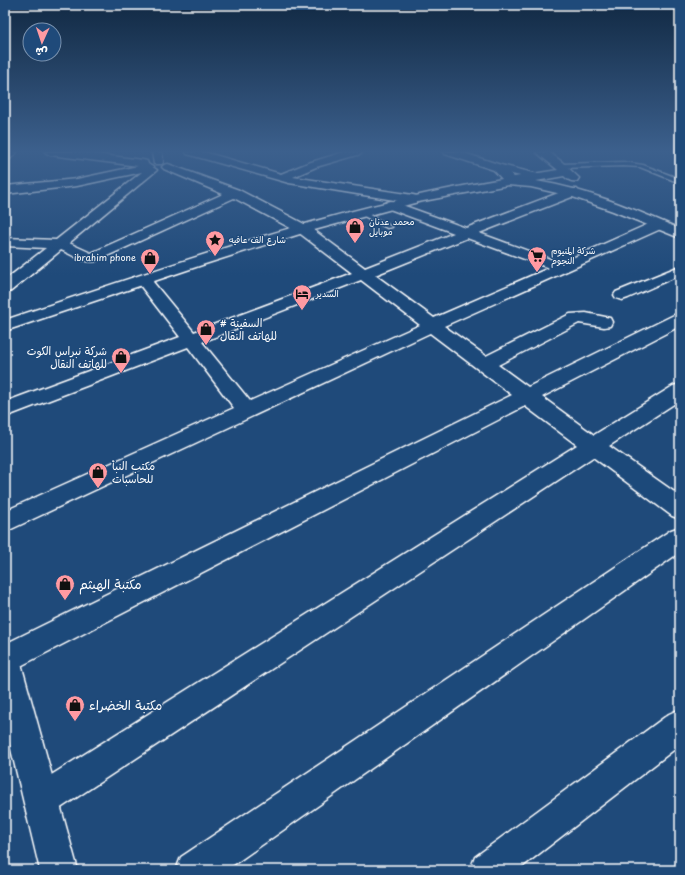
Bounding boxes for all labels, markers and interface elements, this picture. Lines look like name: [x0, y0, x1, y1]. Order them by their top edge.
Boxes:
north arrow: [22, 22, 62, 62]
text: ش: [35, 44, 48, 61]
place label: محمد عدنان موبايل: [369, 214, 414, 238]
shop icon: محمد عدنان موبايل: [344, 216, 366, 244]
place icon: شارع الف عافيه: [204, 229, 226, 257]
place label: شارع الف عافيه: [229, 232, 286, 246]
place label: شركة المنيوم النجوم: [551, 243, 595, 268]
supermarket icon: شركة المنيوم النجوم: [526, 245, 548, 273]
shop icon: ibrahim phone: [139, 247, 161, 275]
place label: ibrahim phone: [74, 250, 136, 264]
hotel icon: السدير: [291, 283, 313, 311]
place label: السدير: [315, 286, 339, 300]
place label: # السفينة للهاتف النقال: [220, 314, 277, 344]
shop icon: # السفينة للهاتف النقال: [195, 318, 217, 346]
place label: شركة نبراس الكوت للهاتف النقال: [27, 342, 107, 372]
shop icon: شركة نبراس الكوت للهاتف النقال: [110, 346, 132, 374]
place label: مكتب النبأ للحاسبات: [112, 457, 155, 487]
shop icon: مكتب النبأ للحاسبات: [87, 461, 109, 489]
shop icon: مكتبة الهيثم: [54, 573, 76, 601]
place label: مكتبة الهيثم: [79, 574, 141, 595]
shop icon: مكتبة الخضراء: [64, 694, 86, 722]
place label: مكتبة الخضراء: [89, 695, 162, 714]

